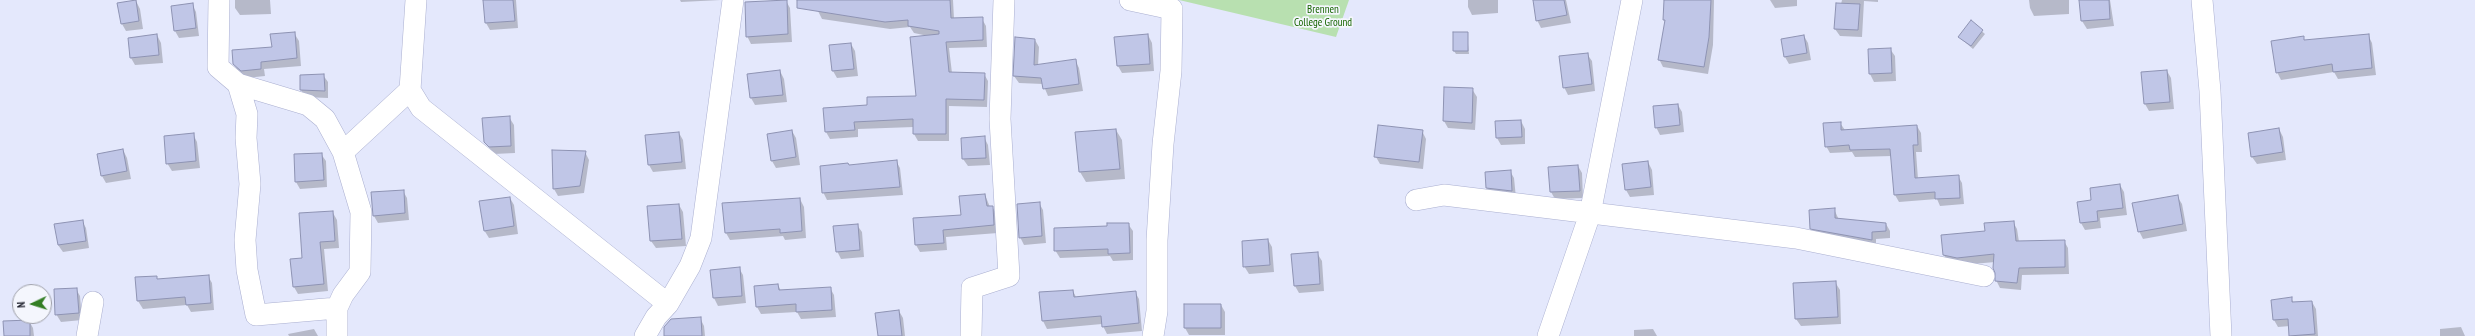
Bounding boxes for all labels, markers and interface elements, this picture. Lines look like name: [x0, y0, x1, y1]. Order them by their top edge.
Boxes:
park label: Brennen College Ground: [1294, 3, 1352, 29]
north arrow: [12, 284, 52, 324]
text: N: [14, 301, 28, 308]

